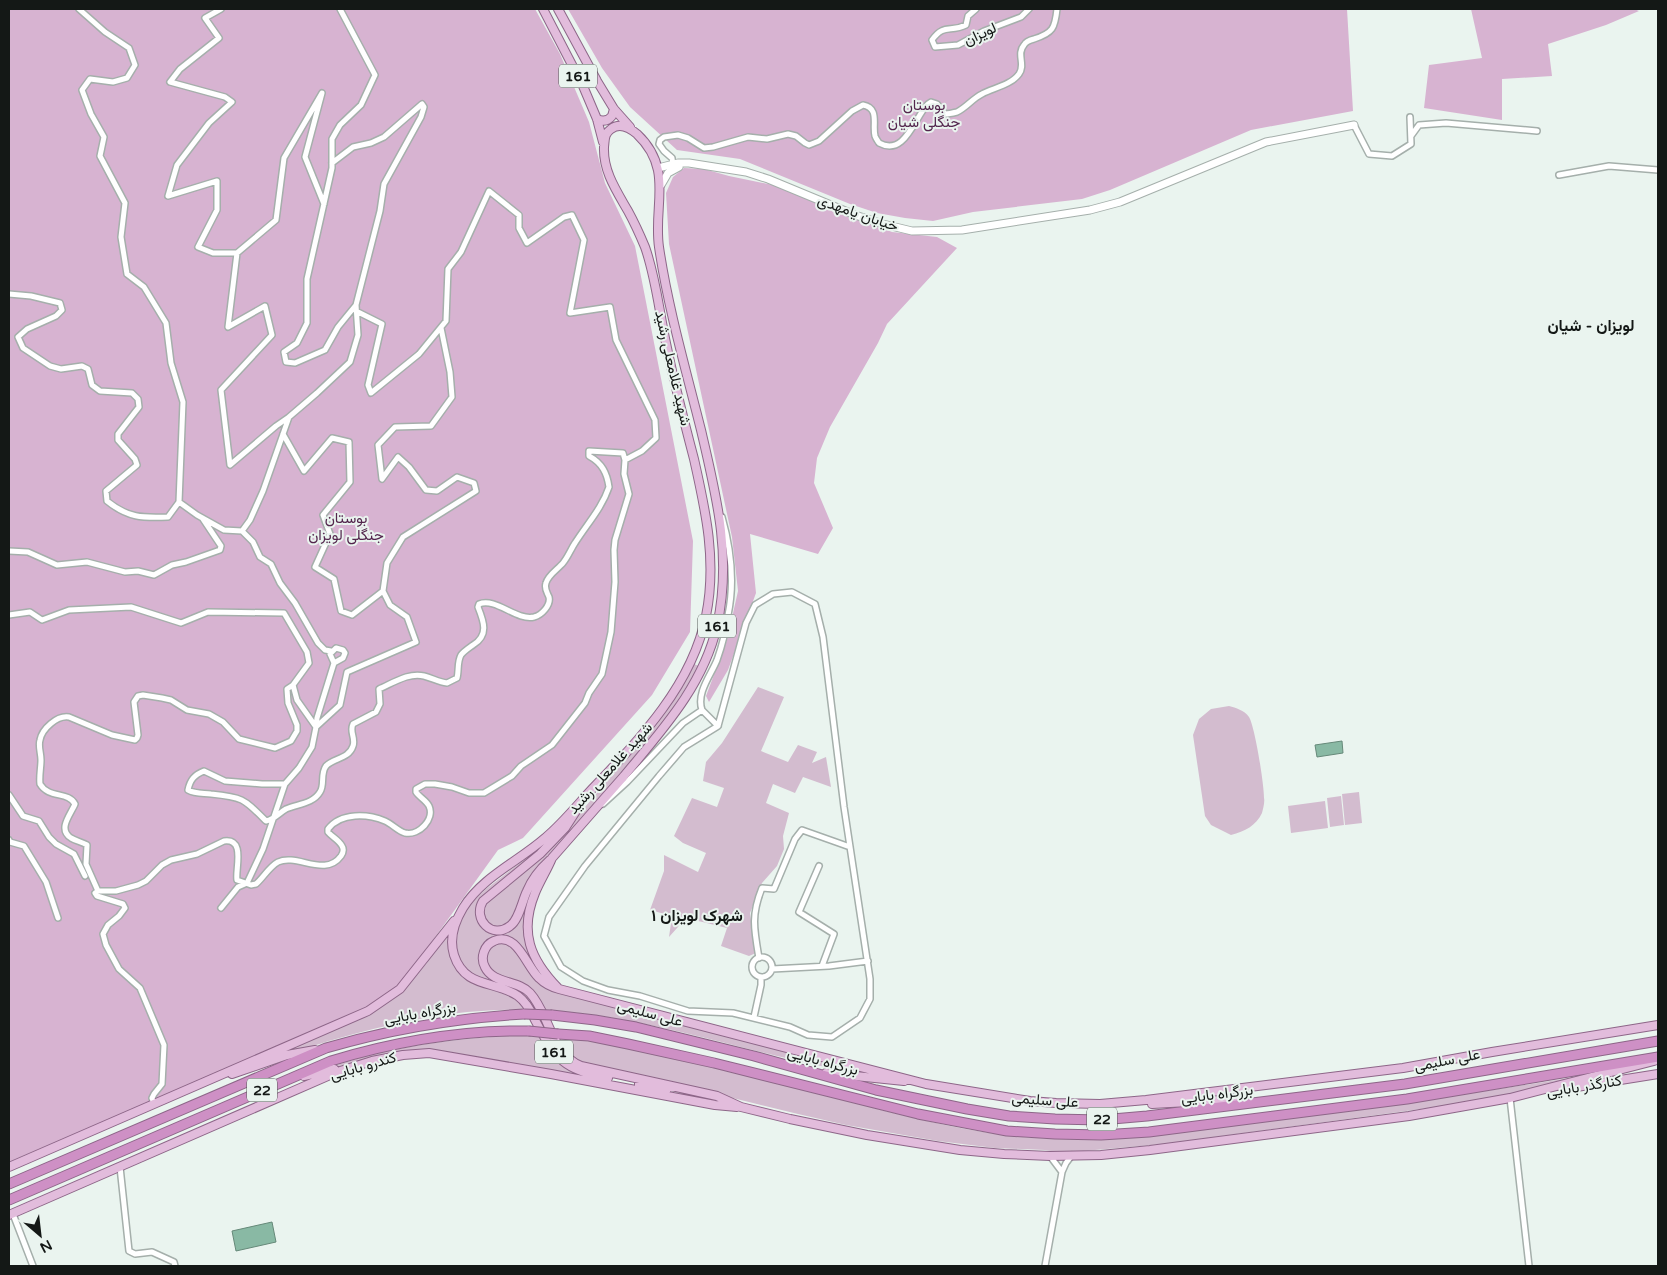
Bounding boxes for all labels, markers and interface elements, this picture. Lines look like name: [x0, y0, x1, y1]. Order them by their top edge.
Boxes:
street label: لویزان: [961, 19, 999, 49]
road number: 161: [559, 64, 597, 88]
park label: بوستان جنگلی شیان: [888, 96, 960, 132]
street label: خیابان یامهدی: [815, 191, 901, 236]
street label: شهید غلامعلی رشید: [650, 309, 695, 428]
district label: لویزان - شیان: [1547, 316, 1635, 336]
park label: بوستان جنگلی لویزان: [308, 509, 384, 545]
road number: 161: [698, 614, 736, 638]
street label: شهید غلامعلی رشید: [564, 718, 657, 818]
district label: شهرک لویزان ۱: [651, 906, 743, 926]
street label: علی سلیمی: [615, 996, 685, 1031]
street label: بزرگراه بابایی: [383, 998, 458, 1029]
road number: 161: [535, 1040, 573, 1064]
street label: بزرگراه بابایی: [785, 1043, 860, 1080]
street label: علی سلیمی: [1412, 1045, 1482, 1076]
street label: کندرو بابایی: [328, 1048, 399, 1085]
street label: کنارگذر بابایی: [1545, 1071, 1624, 1102]
road number: 22: [247, 1078, 277, 1102]
street label: بزرگراه بابایی: [1180, 1081, 1254, 1108]
street label: علی سلیمی: [1011, 1089, 1079, 1112]
road number: 22: [1087, 1108, 1117, 1130]
north arrow: [15, 1210, 65, 1260]
text: N: [37, 1236, 55, 1256]

